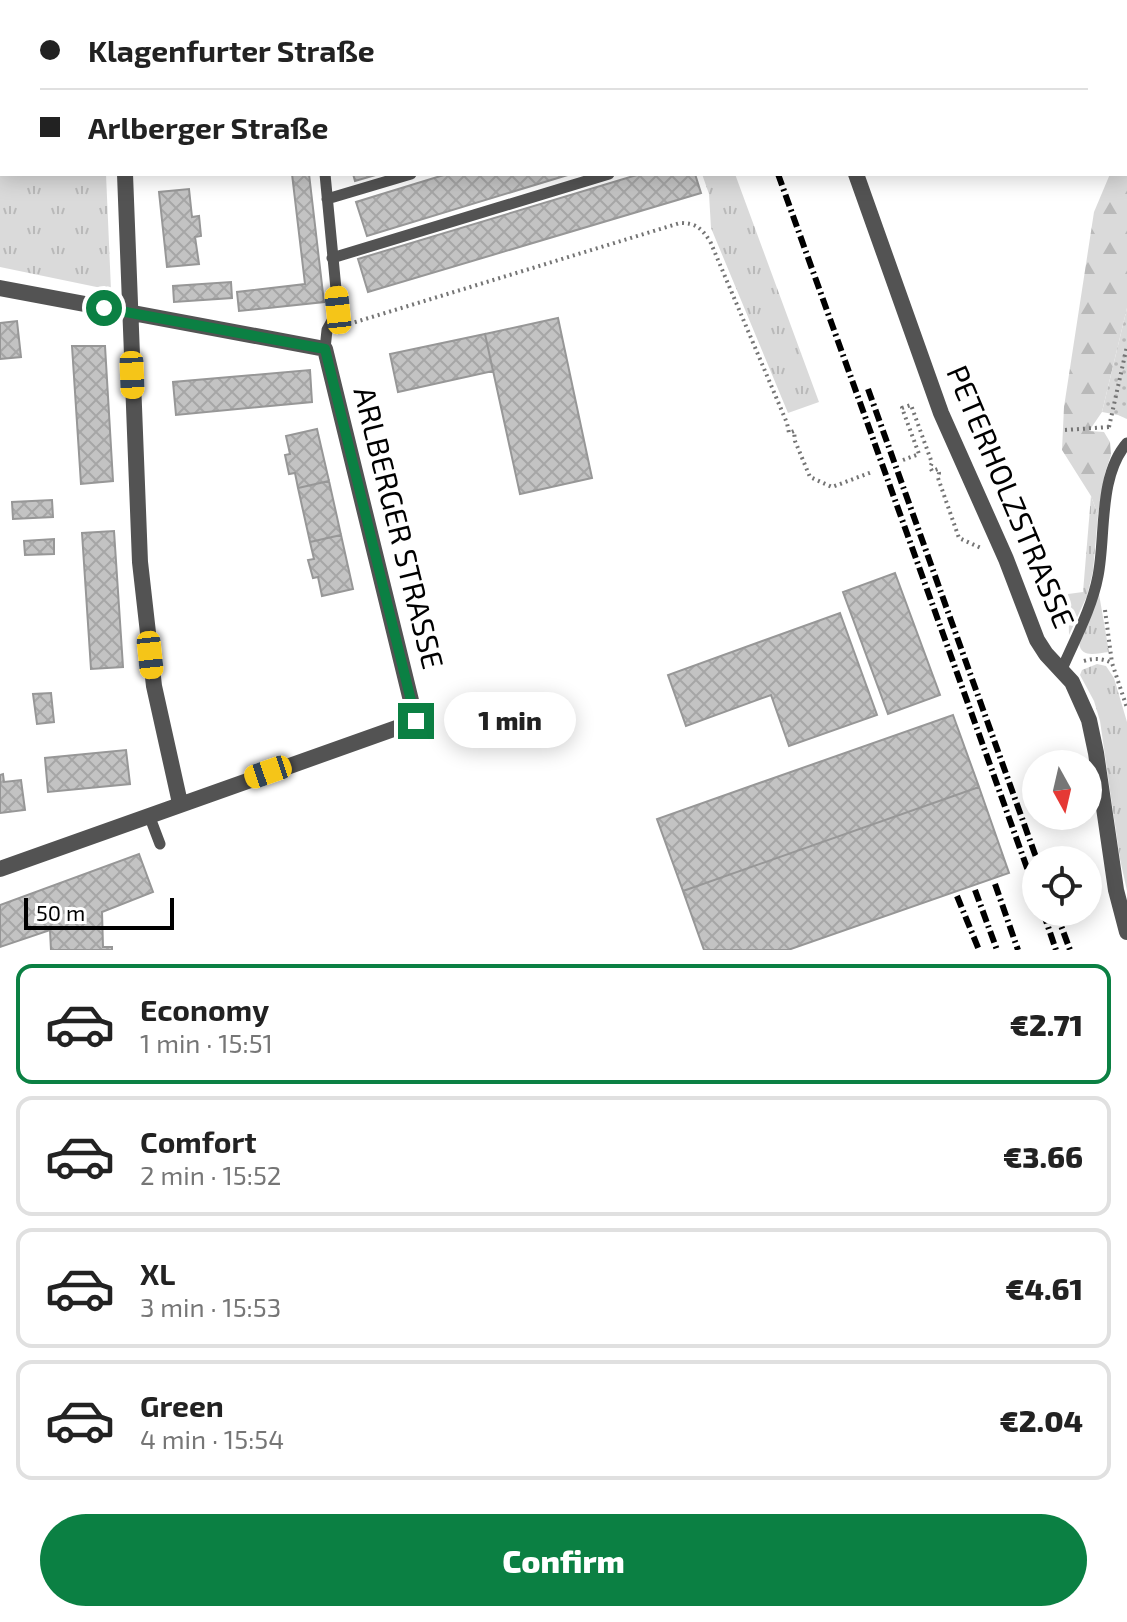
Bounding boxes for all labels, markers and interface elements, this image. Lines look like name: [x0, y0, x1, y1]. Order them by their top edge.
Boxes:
text: Klagenfurter Straße: [88, 32, 375, 68]
text: Arlberger Straße: [88, 109, 328, 145]
car: [324, 285, 352, 335]
route start: [86, 290, 122, 326]
car: [119, 351, 145, 399]
street label: PETERHOLZSTRASSE: [940, 360, 1083, 633]
street label: ARLBERGER STRASSE: [347, 383, 452, 672]
car: [136, 630, 164, 680]
callout: 1 min: [444, 693, 576, 749]
route end: [398, 703, 434, 739]
text: 1 min: [478, 704, 542, 735]
north arrow: [1022, 750, 1102, 830]
map controls: [1022, 750, 1102, 926]
car: [241, 753, 295, 791]
button: locate: [1022, 846, 1102, 926]
scale bar: [24, 894, 174, 930]
text: 50 m: [36, 899, 85, 925]
icon: car: [44, 988, 116, 1060]
text: Economy: [140, 991, 269, 1027]
text: €2.71: [1010, 1006, 1083, 1042]
text: 1 min · 15:51: [140, 1027, 273, 1058]
icon: car: [44, 1120, 116, 1192]
text: Comfort: [140, 1123, 257, 1159]
text: €3.66: [1003, 1138, 1083, 1174]
text: 2 min · 15:52: [140, 1159, 281, 1190]
icon: car: [44, 1252, 116, 1324]
text: XL: [140, 1255, 175, 1291]
text: €4.61: [1005, 1270, 1083, 1306]
text: 3 min · 15:53: [140, 1291, 281, 1322]
icon: car: [44, 1384, 116, 1456]
text: Green: [140, 1387, 224, 1423]
text: €2.04: [1000, 1402, 1083, 1438]
text: 4 min · 15:54: [140, 1423, 284, 1454]
button: Confirm: [40, 1514, 1087, 1606]

